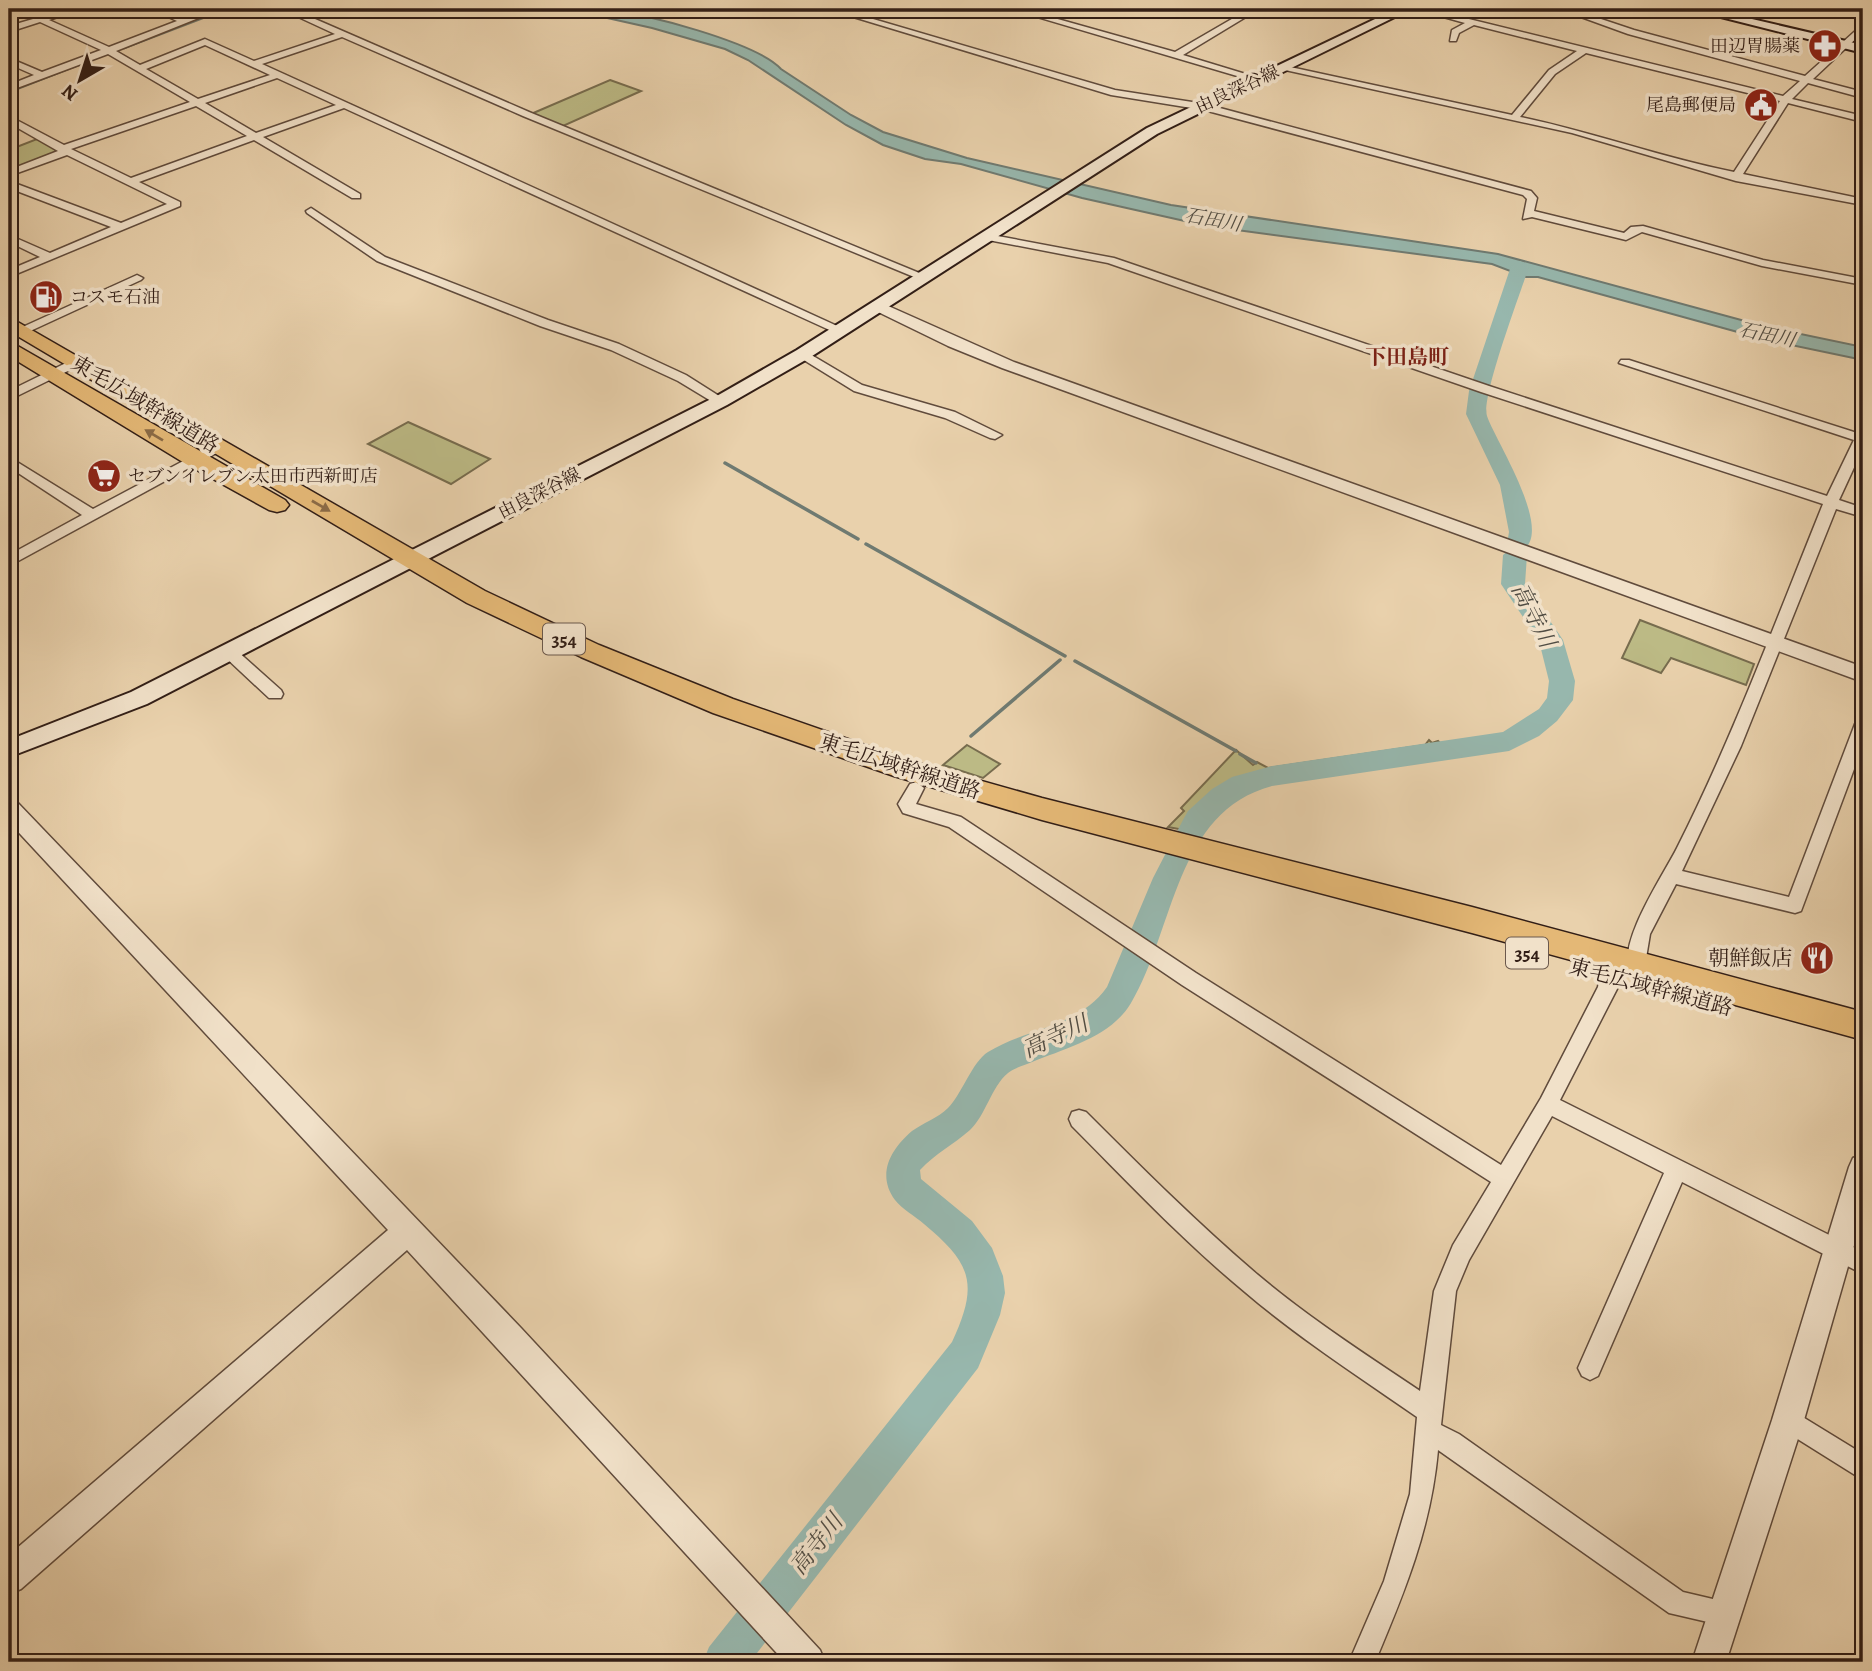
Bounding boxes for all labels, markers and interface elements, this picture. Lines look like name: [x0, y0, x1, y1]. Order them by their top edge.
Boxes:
pharmacy icon: 田辺胃腸薬: [1806, 27, 1844, 65]
place label: 田辺胃腸薬: [1710, 34, 1800, 58]
north arrow: [46, 46, 116, 116]
street label: 由良深谷線: [1191, 59, 1283, 119]
text: N: [56, 78, 83, 107]
public building icon: 尾島郵便局: [1742, 86, 1780, 124]
place label: 尾島郵便局: [1646, 93, 1736, 117]
water label: 石田川: [1182, 202, 1245, 238]
fuel station icon: コスモ石油: [27, 278, 65, 316]
place label: コスモ石油: [70, 285, 160, 309]
water label: 石田川: [1736, 316, 1799, 354]
district label: 下田島町: [1365, 343, 1449, 371]
street label: 東毛広域幹線道路: [66, 349, 224, 459]
one-way arrow: [144, 429, 163, 441]
supermarket icon: セブンイレブン太田市西新町店: [85, 457, 123, 495]
street label: 由良深谷線: [493, 462, 585, 524]
place label: セブンイレブン太田市西新町店: [128, 464, 378, 488]
one-way arrow: [311, 500, 330, 513]
water label: 高寺川: [1504, 577, 1564, 656]
road number: 354: [543, 624, 585, 654]
street label: 東毛広域幹線道路: [816, 727, 984, 805]
road number: 354: [1506, 937, 1548, 968]
restaurant icon: 朝鮮飯店: [1798, 939, 1836, 977]
place label: 朝鮮飯店: [1708, 944, 1792, 972]
street label: 東毛広域幹線道路: [1566, 952, 1736, 1022]
water label: 高寺川: [1017, 1007, 1096, 1065]
water label: 高寺川: [783, 1505, 852, 1581]

